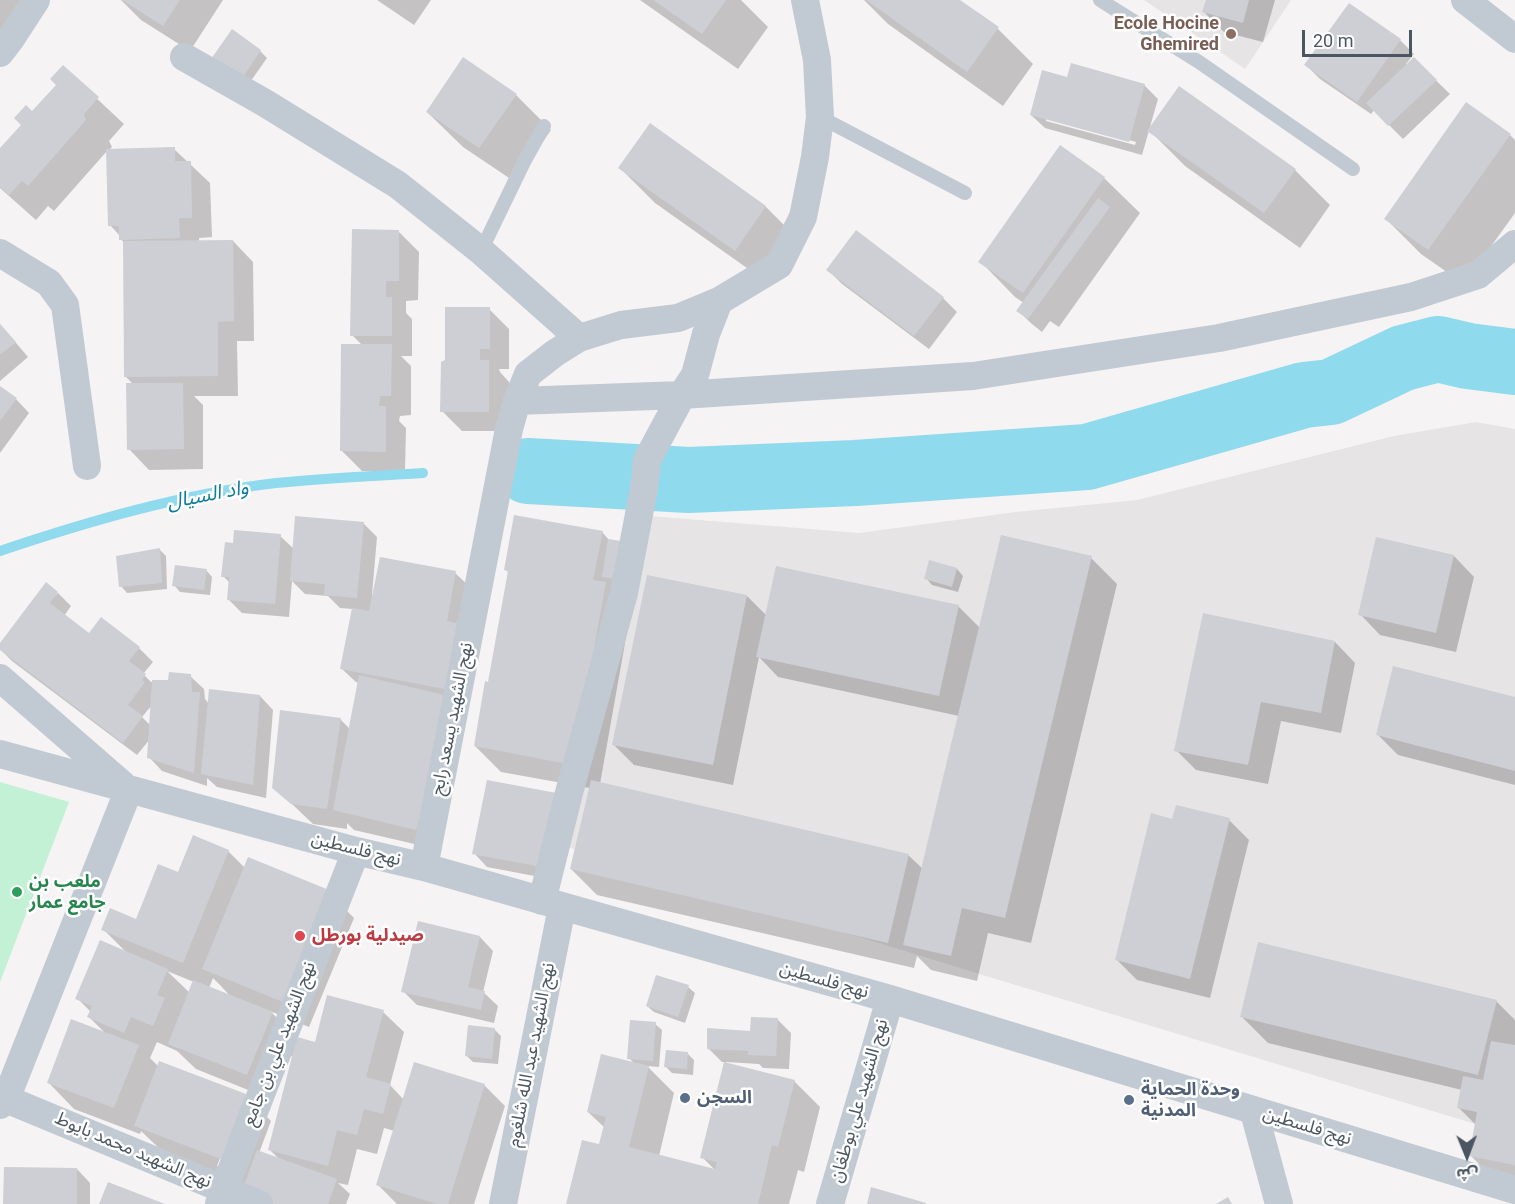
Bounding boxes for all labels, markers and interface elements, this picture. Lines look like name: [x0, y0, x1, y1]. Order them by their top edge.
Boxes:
place label: Ecole Hocine Ghemired: [1114, 13, 1219, 56]
scale bar: [1305, 18, 1414, 56]
marker: Ecole Hocine Ghemired: [1224, 27, 1238, 41]
text: 20 m: [1313, 30, 1353, 51]
water label: واد السيال: [165, 476, 251, 516]
street label: نهج الشهيد يسعد رابح: [428, 641, 478, 797]
street label: نهج فلسطين: [309, 828, 403, 872]
place label: ملعب بن جامع عمار: [29, 871, 106, 914]
marker: ملعب بن جامع عمار: [10, 885, 24, 899]
place label: صيدلية بورطل: [312, 925, 424, 947]
marker: صيدلية بورطل: [293, 929, 307, 943]
street label: نهج فلسطين: [777, 958, 871, 1004]
street label: نهج الشهيد علي بن جامع: [239, 959, 321, 1129]
street label: نهج الشهيد عبد الله شلغوم: [504, 961, 560, 1149]
street label: نهج الشهيد علي بوطغان: [826, 1017, 894, 1185]
place label: وحدة الحماية المدنية: [1141, 1079, 1240, 1122]
place label: السجن: [697, 1087, 752, 1109]
marker: السجن: [678, 1091, 692, 1105]
marker: وحدة الحماية المدنية: [1122, 1093, 1136, 1107]
street label: نهج فلسطين: [1260, 1103, 1354, 1151]
street label: نهج الشهيد محمد بايوط: [52, 1108, 214, 1194]
north arrow: [1437, 1126, 1497, 1186]
text: ش: [1456, 1165, 1478, 1184]

